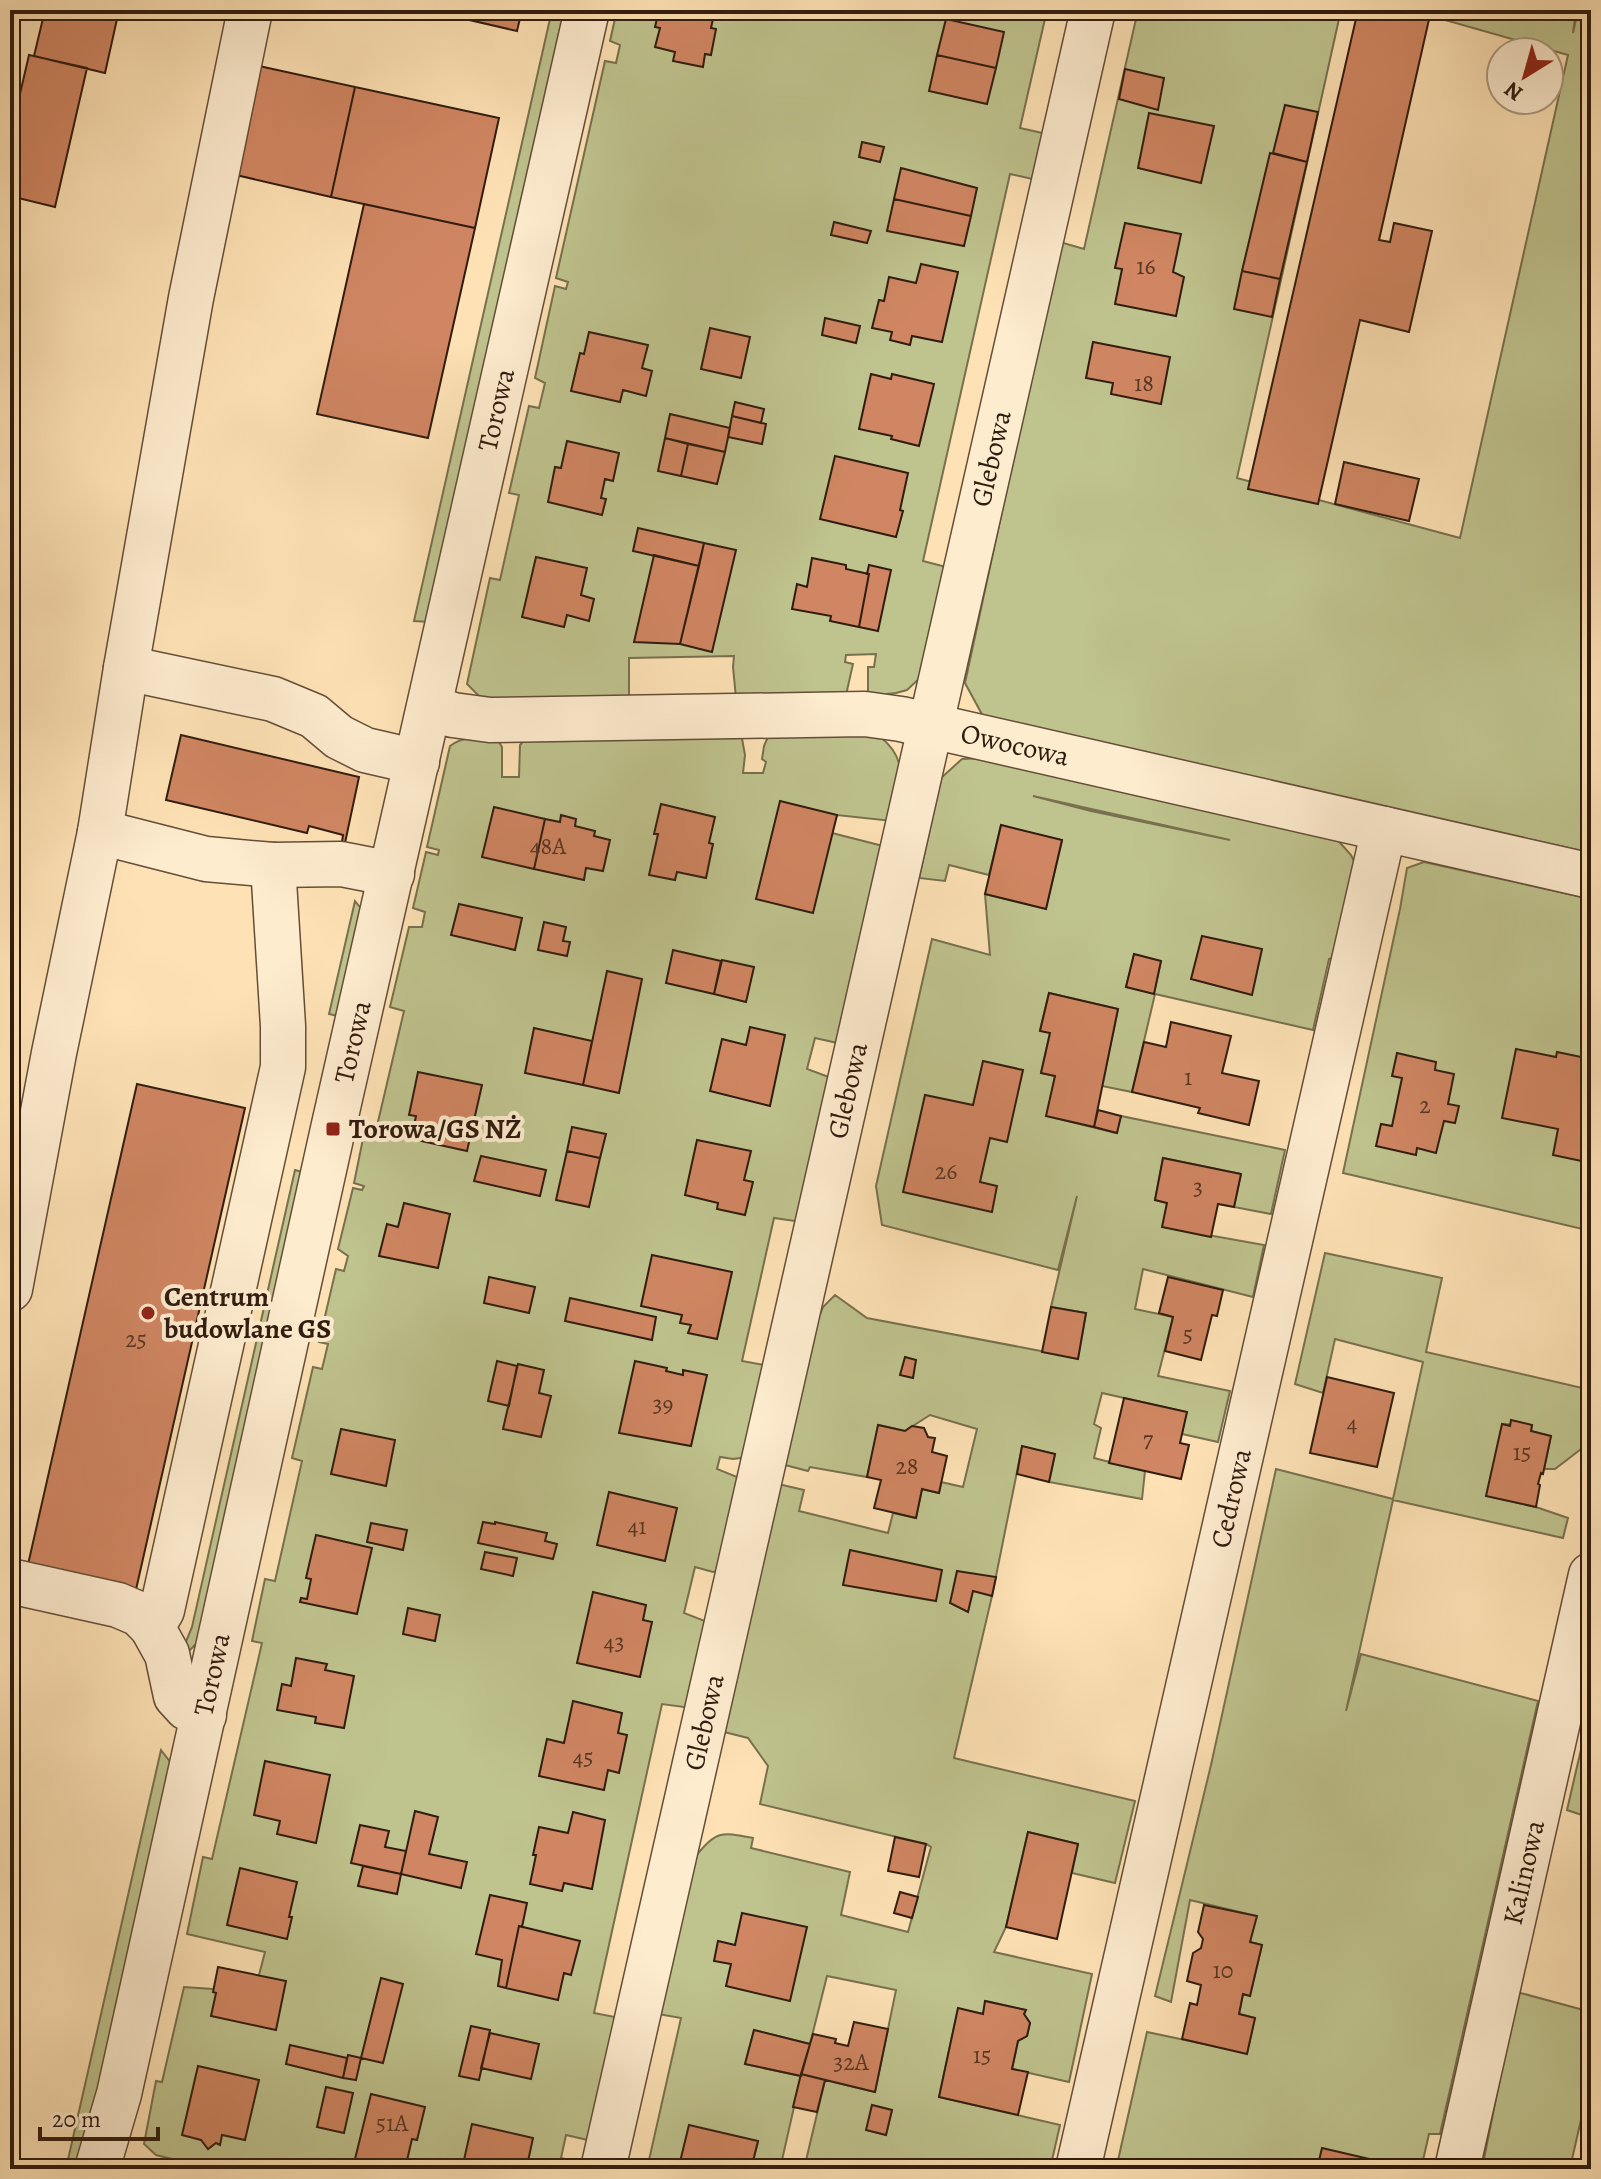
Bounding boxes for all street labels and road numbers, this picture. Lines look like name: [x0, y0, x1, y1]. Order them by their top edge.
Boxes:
street label: Torowa: [468, 365, 524, 455]
street label: Glebowa: [962, 407, 1021, 510]
street label: Owocowa: [957, 714, 1073, 776]
street label: Torowa: [325, 997, 381, 1087]
street label: Glebowa: [818, 1038, 877, 1142]
street label: Cedrowa: [1201, 1445, 1261, 1552]
street label: Torowa: [184, 1629, 240, 1719]
street label: Glebowa: [675, 1670, 734, 1774]
street label: Kalinowa: [1494, 1816, 1554, 1929]

